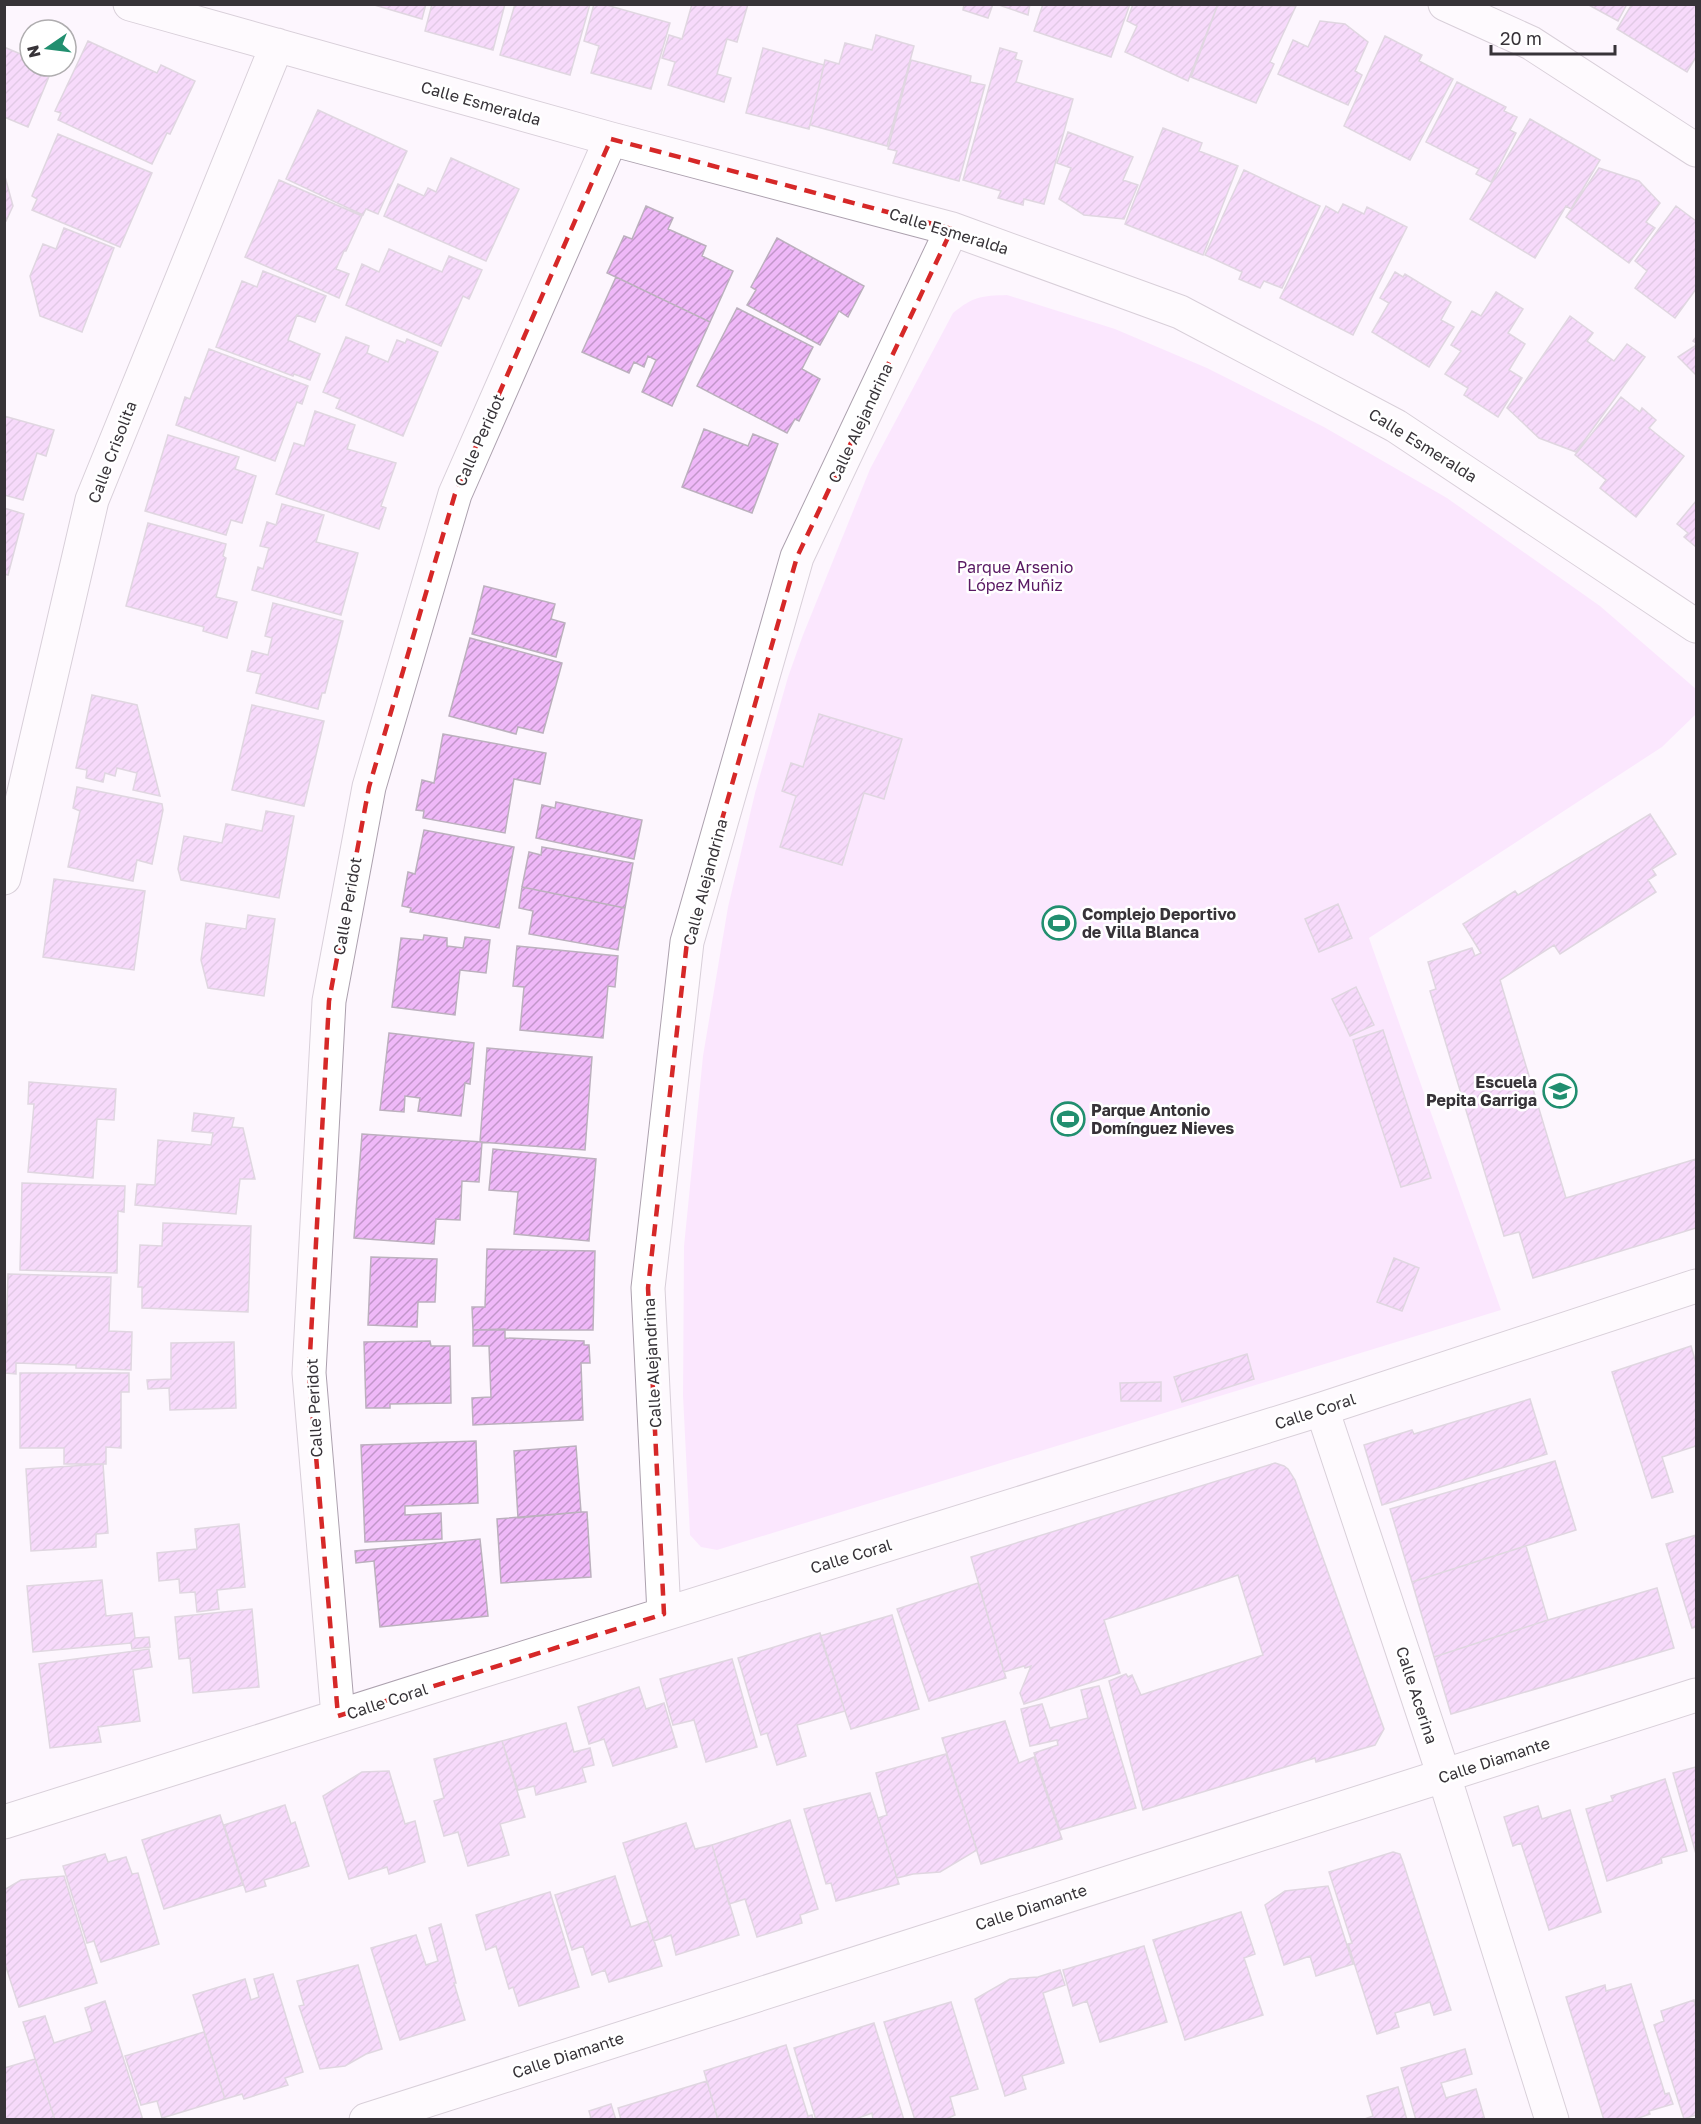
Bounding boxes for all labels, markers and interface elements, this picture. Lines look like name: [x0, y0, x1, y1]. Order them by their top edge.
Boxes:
north arrow: [18, 18, 78, 78]
scale bar: [1491, 18, 1616, 56]
text: 20 m: [1500, 27, 1542, 49]
text: N: [22, 43, 45, 60]
street label: Calle Esmeralda: [419, 76, 543, 130]
street label: Calle Esmeralda: [887, 203, 1011, 259]
street label: Calle Alejandrina: [823, 360, 897, 486]
street label: Calle Peridot: [450, 391, 508, 489]
street label: Calle Crisolita: [83, 398, 141, 506]
street label: Calle Esmeralda: [1365, 404, 1481, 486]
park label: Parque Arsenio López Muñiz: [957, 557, 1073, 595]
street label: Calle Alejandrina: [678, 816, 732, 948]
street label: Calle Peridot: [329, 855, 365, 957]
place label: Complejo Deportivo de Villa Blanca: [1082, 904, 1236, 942]
sports icon: Complejo Deportivo de Villa Blanca: [1041, 905, 1077, 941]
place label: Escuela Pepita Garriga: [1426, 1072, 1537, 1110]
school or university icon: Escuela Pepita Garriga: [1542, 1073, 1578, 1109]
place label: Parque Antonio Domínguez Nieves: [1091, 1100, 1234, 1138]
sports icon: Parque Antonio Domínguez Nieves: [1050, 1101, 1086, 1137]
street label: Calle Alejandrina: [639, 1297, 665, 1429]
street label: Calle Peridot: [301, 1358, 327, 1458]
street label: Calle Coral: [1272, 1389, 1358, 1433]
street label: Calle Coral: [808, 1534, 894, 1578]
street label: Calle Acerina: [1392, 1644, 1442, 1746]
street label: Calle Coral: [344, 1679, 430, 1723]
street label: Calle Diamante: [1436, 1733, 1552, 1787]
street label: Calle Diamante: [973, 1880, 1089, 1934]
street label: Calle Diamante: [510, 2028, 626, 2082]

